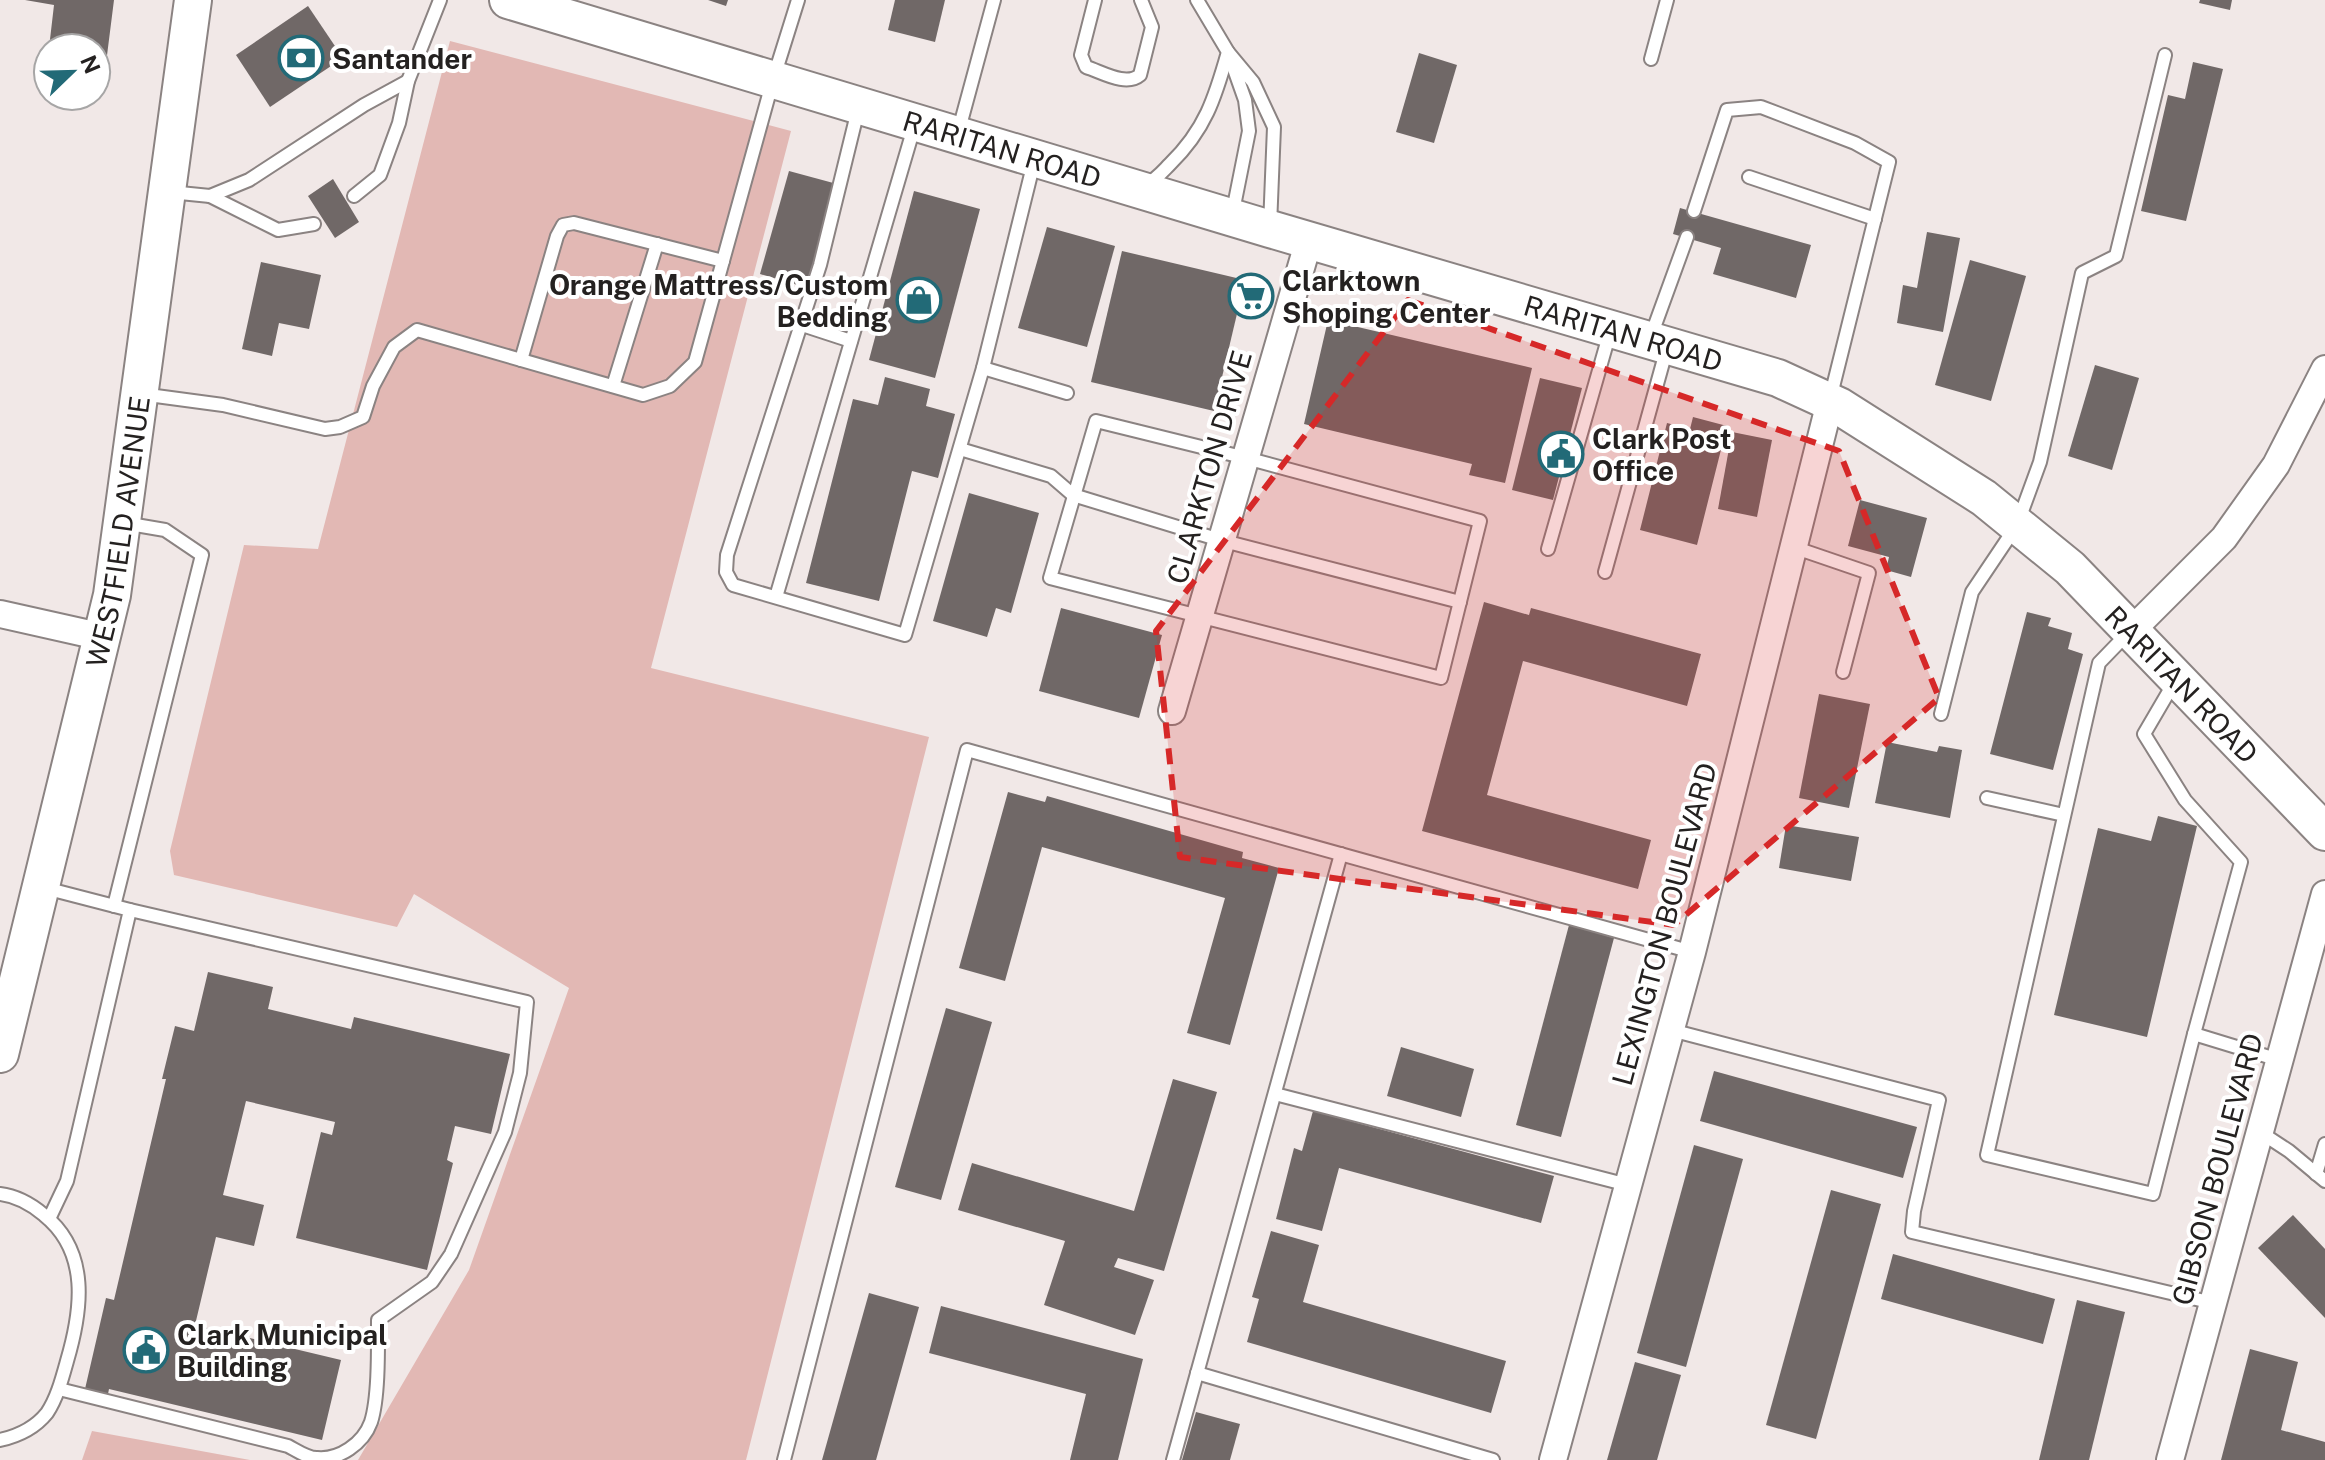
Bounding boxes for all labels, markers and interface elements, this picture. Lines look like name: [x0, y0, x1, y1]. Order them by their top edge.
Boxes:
north arrow: [32, 32, 112, 112]
bank icon: Santander: [277, 34, 325, 82]
place label: Santander: [332, 42, 472, 75]
text: N: [75, 51, 106, 77]
street label: RARITAN ROAD: [899, 103, 1105, 194]
place label: Clarktown Shoping Center: [1282, 264, 1490, 329]
place label: Orange Mattress/Custom Bedding: [549, 268, 888, 333]
supermarket icon: Clarktown Shoping Center: [1227, 272, 1275, 320]
shop icon: Orange Mattress/Custom Bedding: [895, 276, 943, 324]
street label: RARITAN ROAD: [1520, 288, 1727, 377]
street label: CLARKTON DRIVE: [1160, 346, 1258, 588]
street label: WESTFIELD AVENUE: [78, 394, 155, 671]
place label: Clark Post Office: [1592, 422, 1731, 487]
public building icon: Clark Post Office: [1537, 430, 1585, 478]
street label: RARITAN ROAD: [2099, 599, 2265, 769]
street label: LEXINGTON BOULEVARD: [1605, 759, 1723, 1089]
street label: GIBSON BOULEVARD: [2165, 1029, 2269, 1309]
place label: Clark Municipal Building: [177, 1318, 387, 1383]
public building icon: Clark Municipal Building: [122, 1326, 170, 1374]

